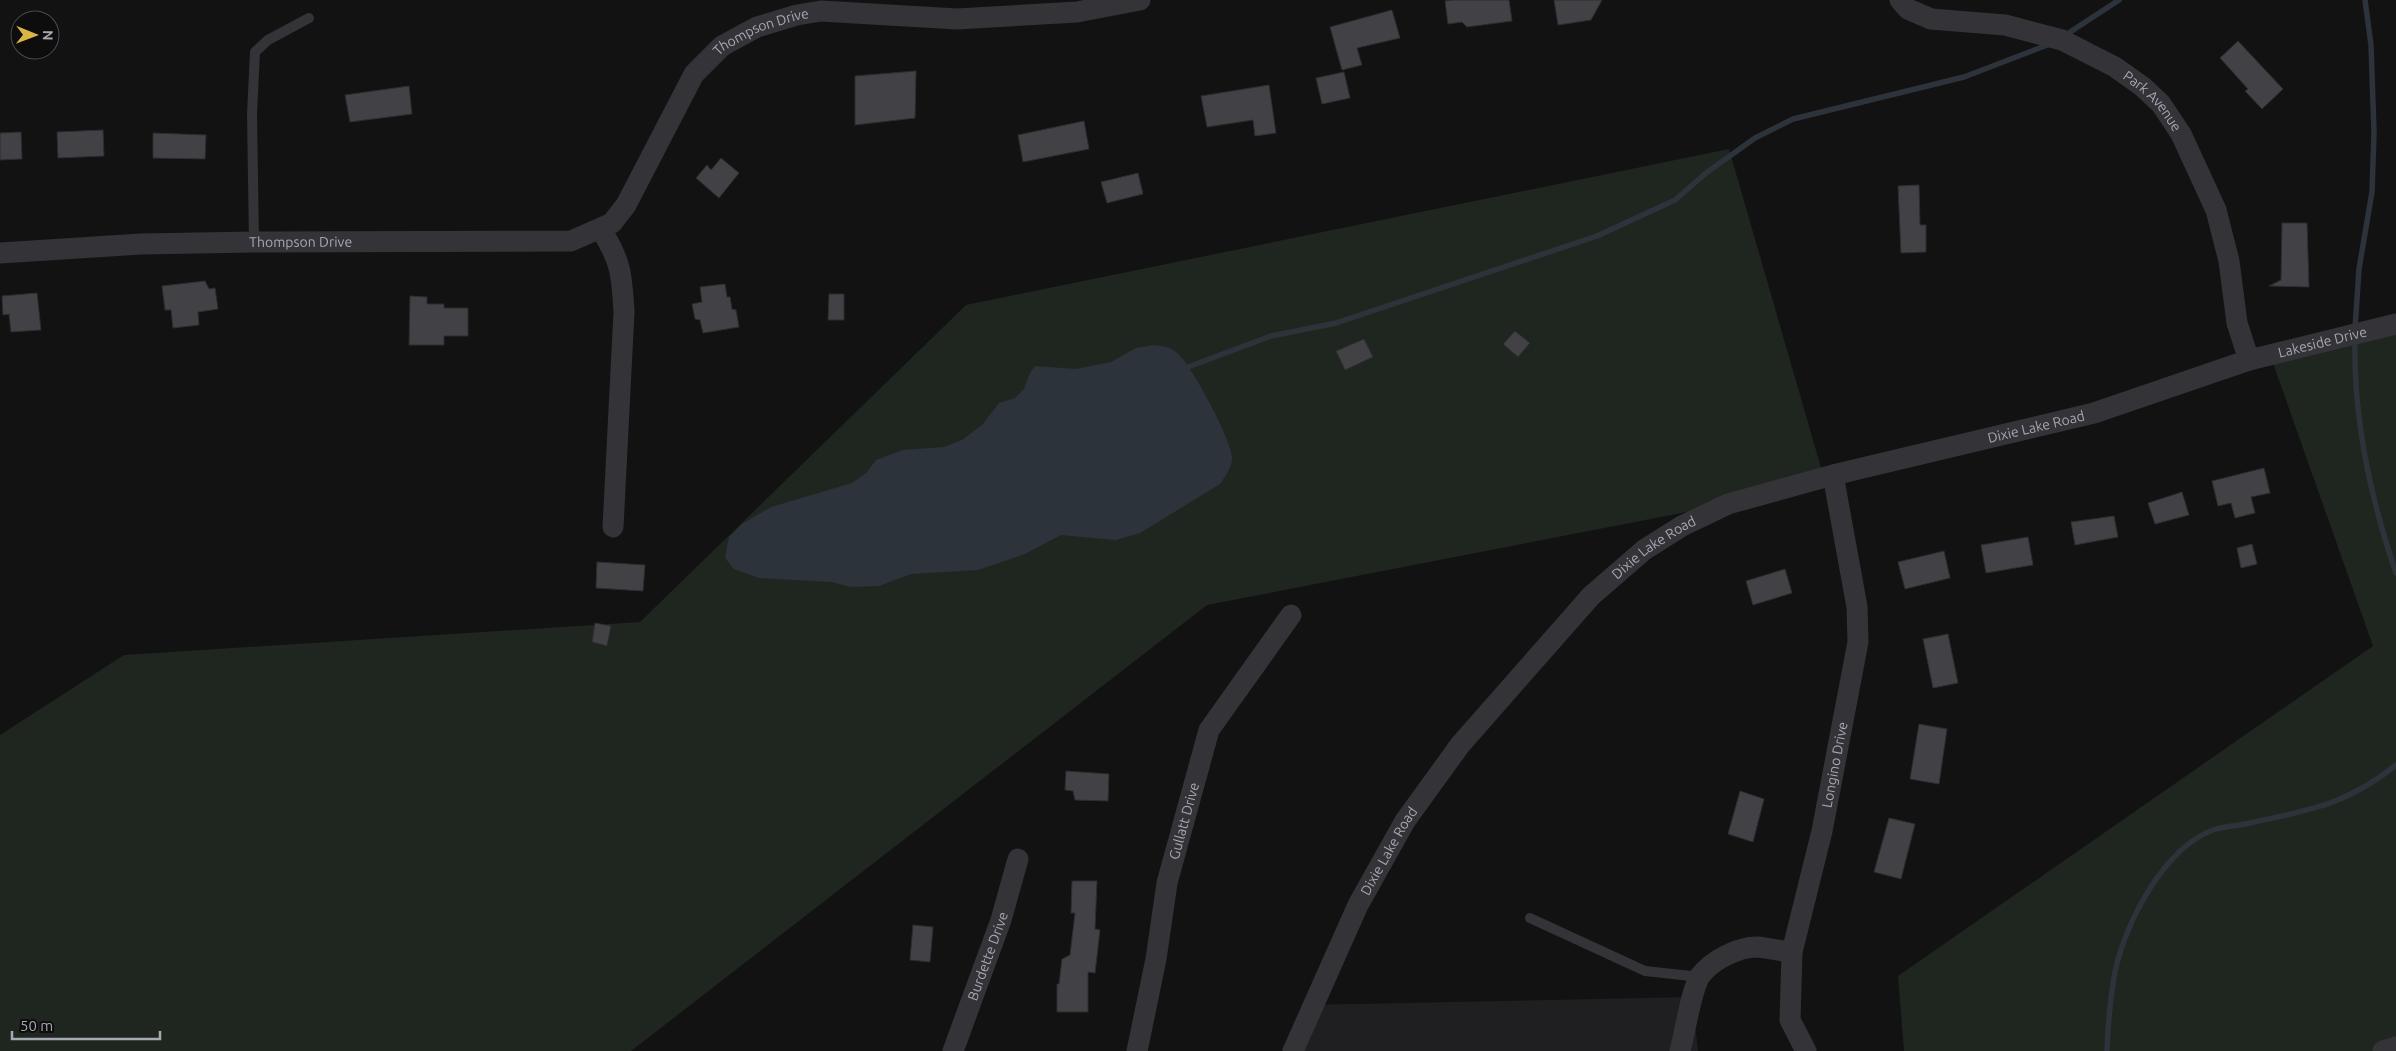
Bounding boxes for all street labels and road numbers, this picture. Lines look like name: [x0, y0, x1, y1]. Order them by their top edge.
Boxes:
street label: Thompson Drive: [710, 5, 810, 58]
street label: Park Avenue: [2120, 68, 2185, 134]
street label: Thompson Drive: [249, 234, 352, 250]
street label: Lakeside Drive: [2276, 323, 2368, 361]
street label: Dixie Lake Road: [1986, 408, 2086, 446]
street label: Dixie Lake Road: [1609, 513, 1698, 582]
street label: Longino Drive: [1819, 720, 1851, 809]
street label: Gullatt Drive: [1166, 781, 1202, 861]
street label: Dixie Lake Road: [1357, 804, 1421, 898]
street label: Burdette Drive: [964, 910, 1011, 1003]

